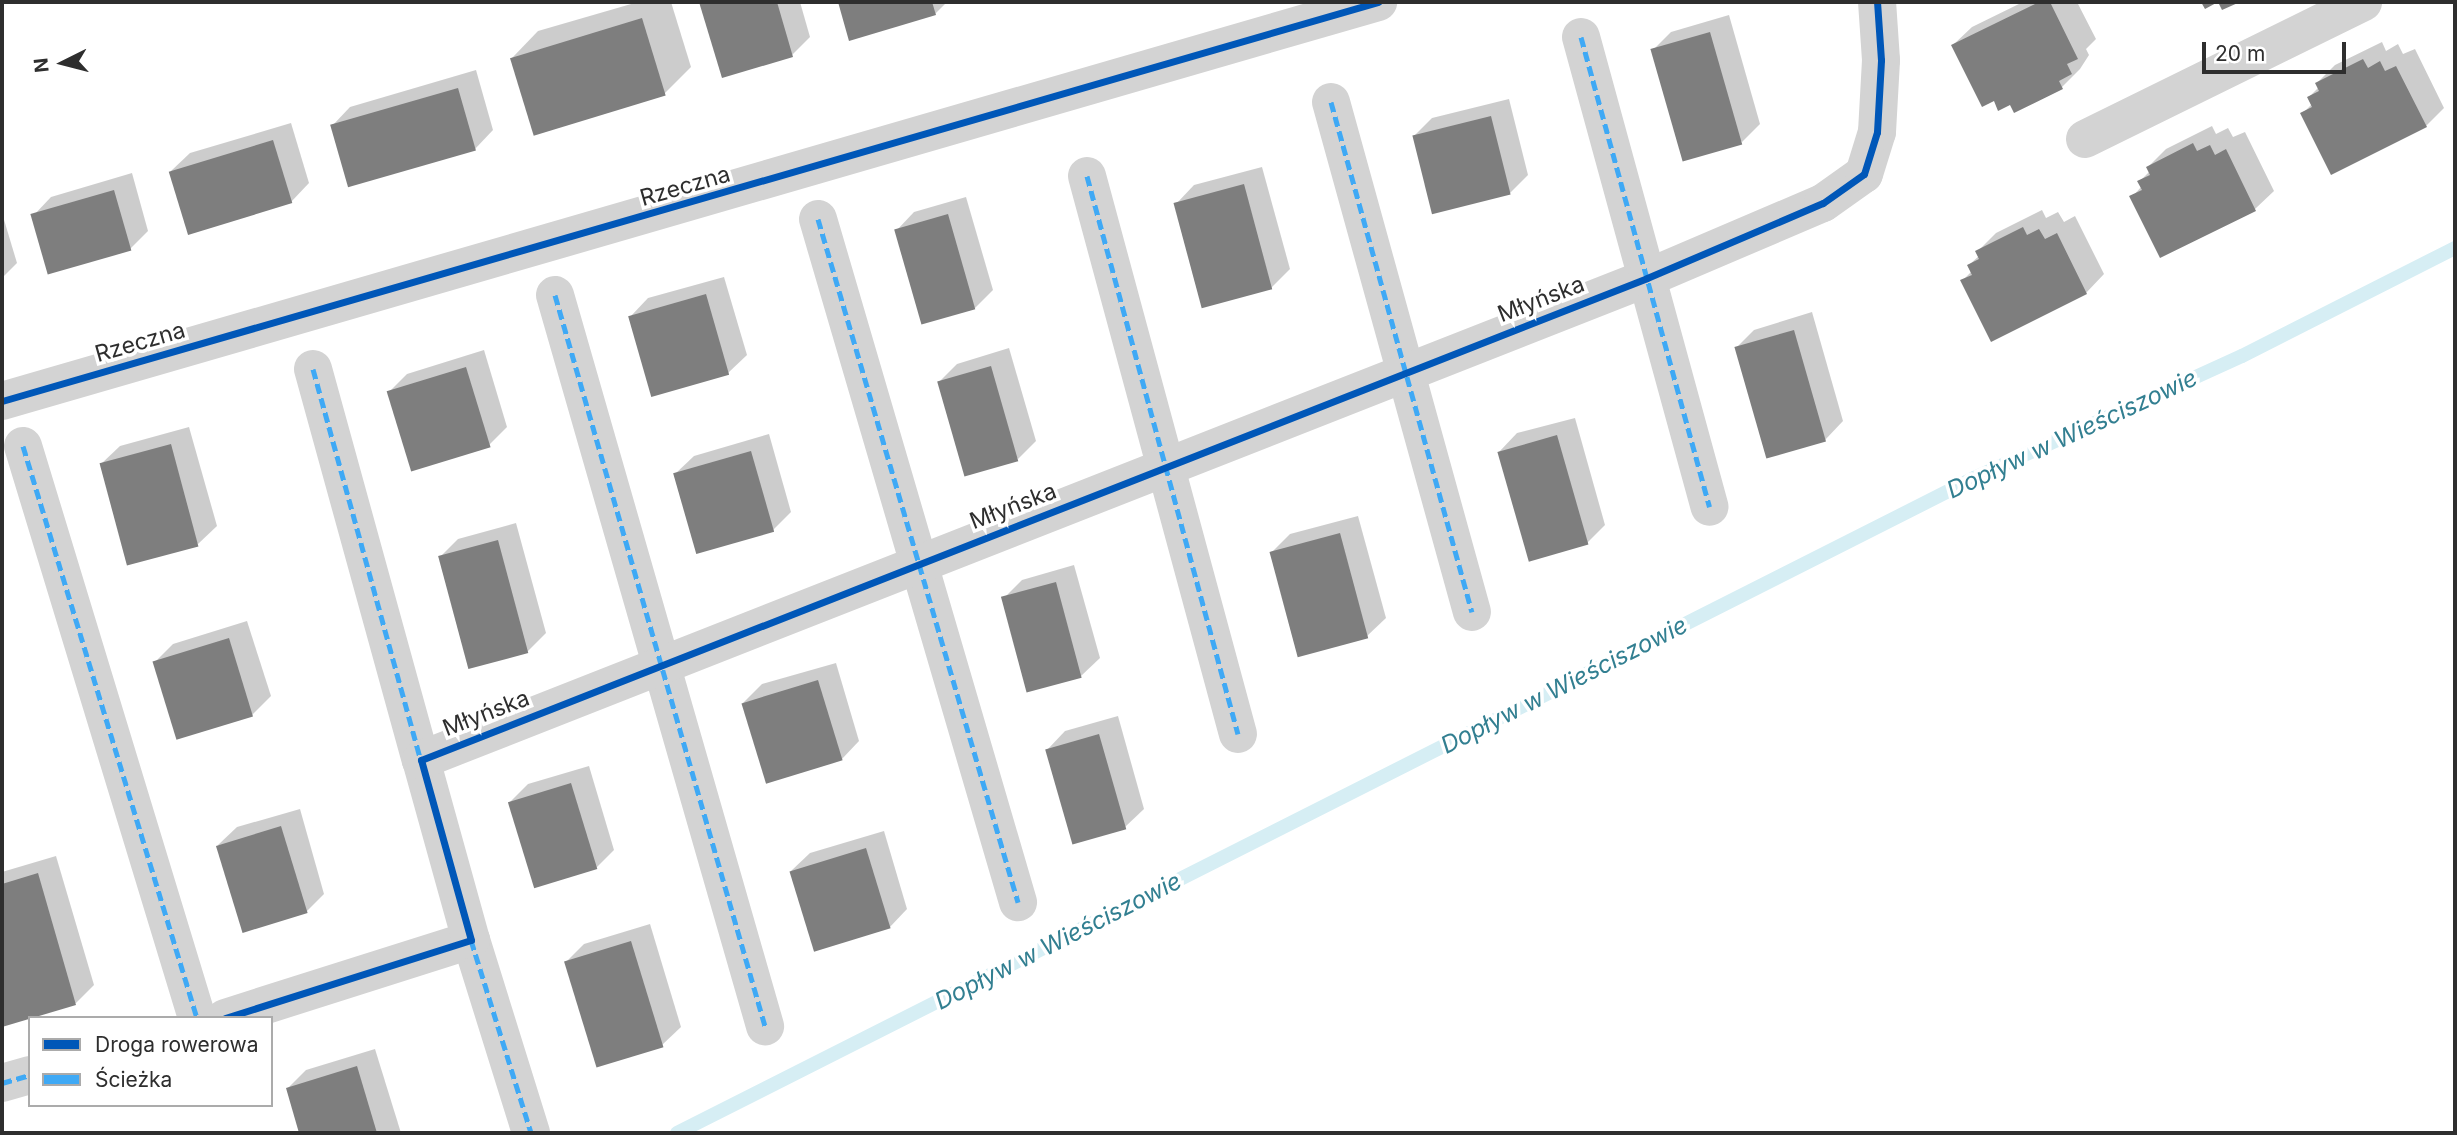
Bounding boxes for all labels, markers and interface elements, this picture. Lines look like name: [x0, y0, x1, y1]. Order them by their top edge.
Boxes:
north arrow: [28, 28, 98, 98]
scale bar: [2205, 28, 2348, 72]
text: 20 m: [2215, 41, 2265, 66]
text: N: [29, 57, 54, 74]
street label: Rzeczna: [637, 160, 733, 212]
street label: Młyńska: [1494, 270, 1588, 328]
street label: Rzeczna: [92, 316, 188, 368]
water label: Dopływ w Wieściszowie: [1942, 363, 2202, 505]
street label: Młyńska: [966, 477, 1060, 535]
water label: Dopływ w Wieściszowie: [1436, 610, 1692, 760]
street label: Młyńska: [439, 684, 533, 742]
water label: Dopływ w Wieściszowie: [930, 866, 1186, 1016]
legend: [28, 1016, 273, 1107]
text: Droga rowerowa: [95, 1032, 258, 1057]
text: Ścieżka: [95, 1067, 172, 1092]

